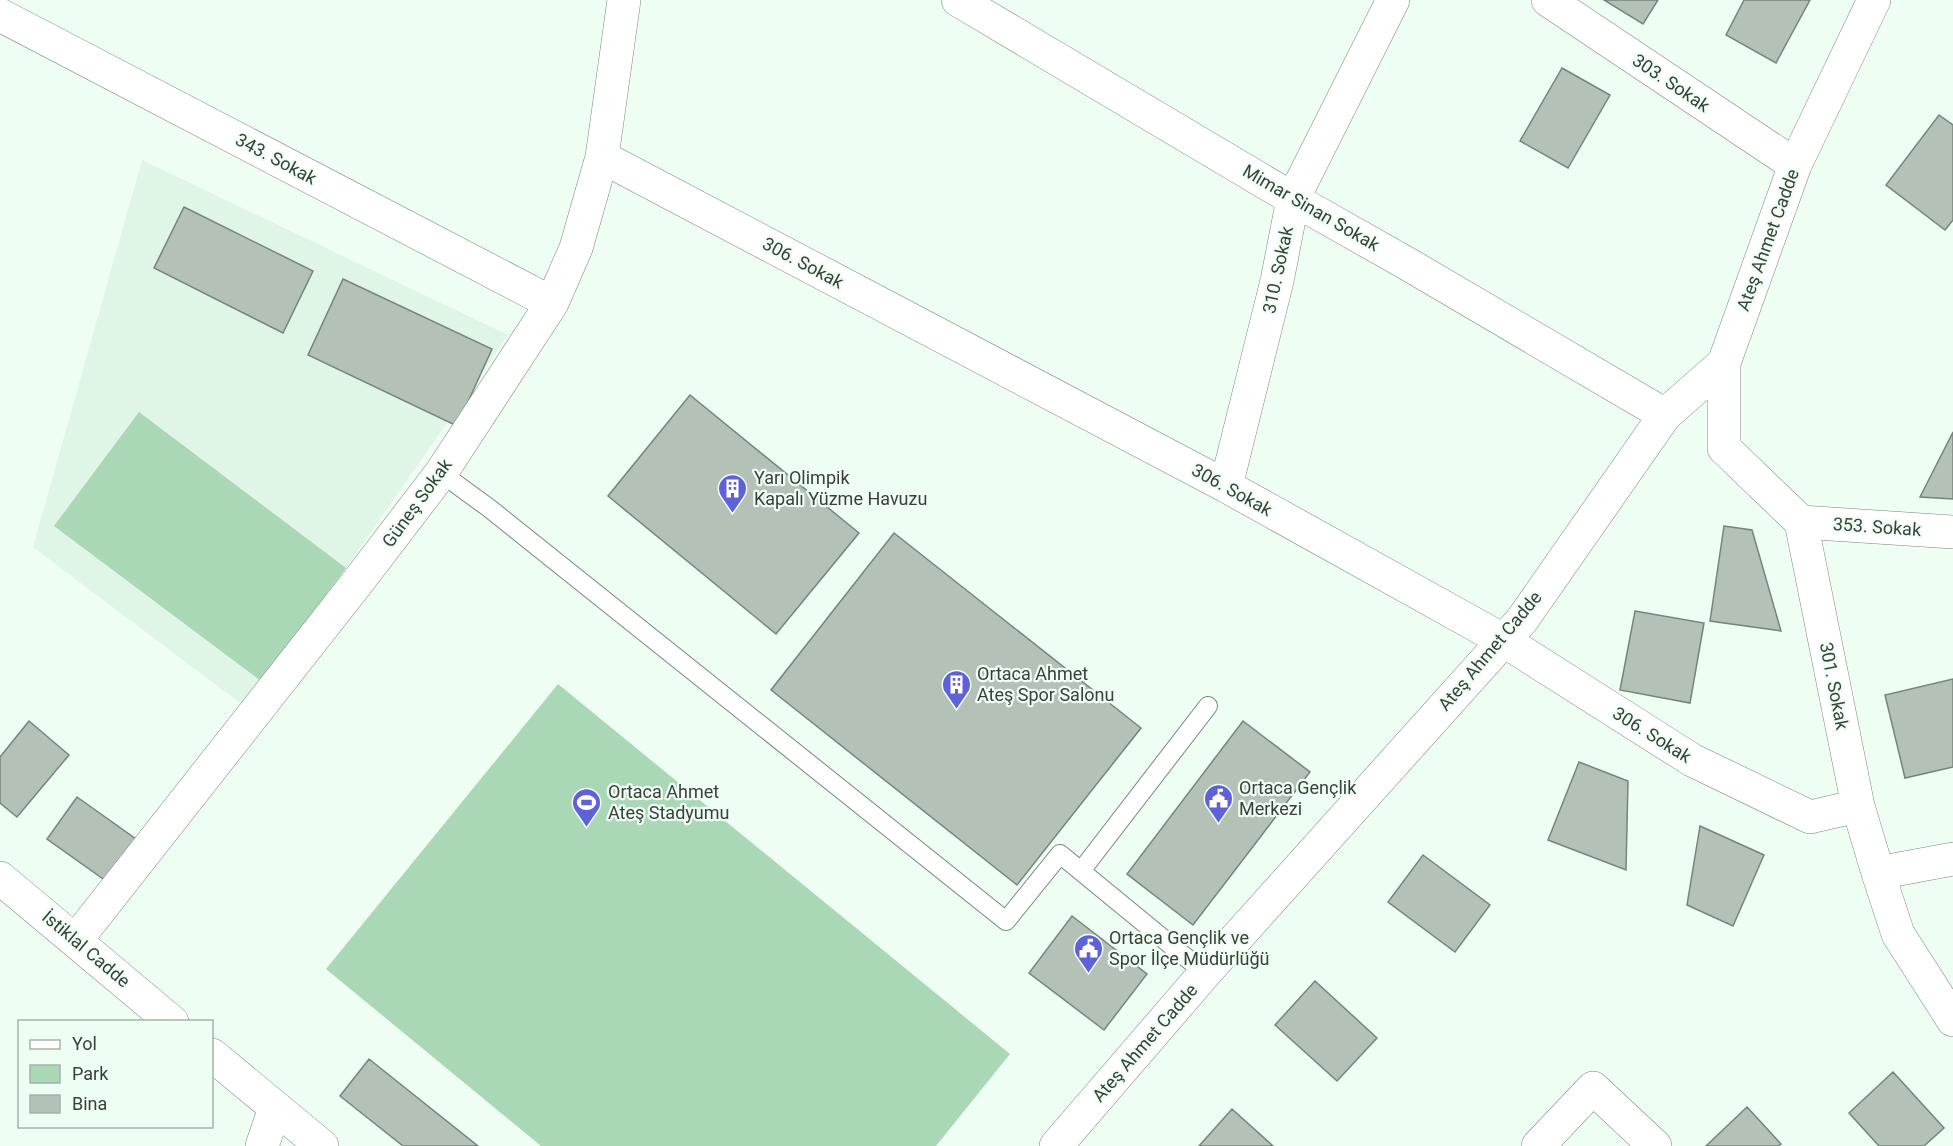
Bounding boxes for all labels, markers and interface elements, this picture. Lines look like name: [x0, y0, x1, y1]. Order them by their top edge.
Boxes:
street label: 303. Sokak: [1629, 49, 1715, 117]
street label: 343. Sokak: [232, 128, 321, 189]
street label: Mimar Sinan Sokak: [1239, 160, 1384, 256]
street label: Ateş Ahmet Cadde: [1732, 166, 1803, 314]
street label: 310. Sokak: [1258, 224, 1297, 315]
street label: 306. Sokak: [759, 232, 848, 293]
street label: Güneş Sokak: [377, 454, 456, 551]
street label: 306. Sokak: [1188, 459, 1277, 521]
place label: Yarı Olimpik Kapalı Yüzme Havuzu: [754, 467, 927, 509]
building icon: Yarı Olimpik Kapalı Yüzme Havuzu: [717, 472, 749, 514]
street label: 353. Sokak: [1832, 513, 1923, 540]
street label: Ateş Ahmet Cadde: [1434, 587, 1546, 715]
street label: 301. Sokak: [1816, 640, 1853, 732]
place label: Ortaca Ahmet Ateş Spor Salonu: [977, 663, 1114, 705]
building icon: Ortaca Ahmet Ateş Spor Salonu: [940, 668, 972, 710]
street label: 306. Sokak: [1609, 702, 1696, 767]
place label: Ortaca Gençlik Merkezi: [1239, 777, 1357, 819]
place label: Ortaca Ahmet Ateş Stadyumu: [608, 781, 729, 823]
public building icon: Ortaca Gençlik Merkezi: [1202, 782, 1234, 824]
sports icon: Ortaca Ahmet Ateş Stadyumu: [571, 786, 603, 828]
street label: İstiklal Cadde: [38, 906, 134, 991]
place label: Ortaca Gençlik ve Spor İlçe Müdürlüğü: [1109, 927, 1269, 969]
public building icon: Ortaca Gençlik ve Spor İlçe Müdürlüğü: [1072, 932, 1104, 974]
street label: Ateş Ahmet Cadde: [1088, 979, 1202, 1106]
legend: [18, 1020, 213, 1128]
text: Yol: [72, 1033, 97, 1054]
text: Park: [72, 1063, 109, 1084]
text: Bina: [72, 1093, 107, 1114]

